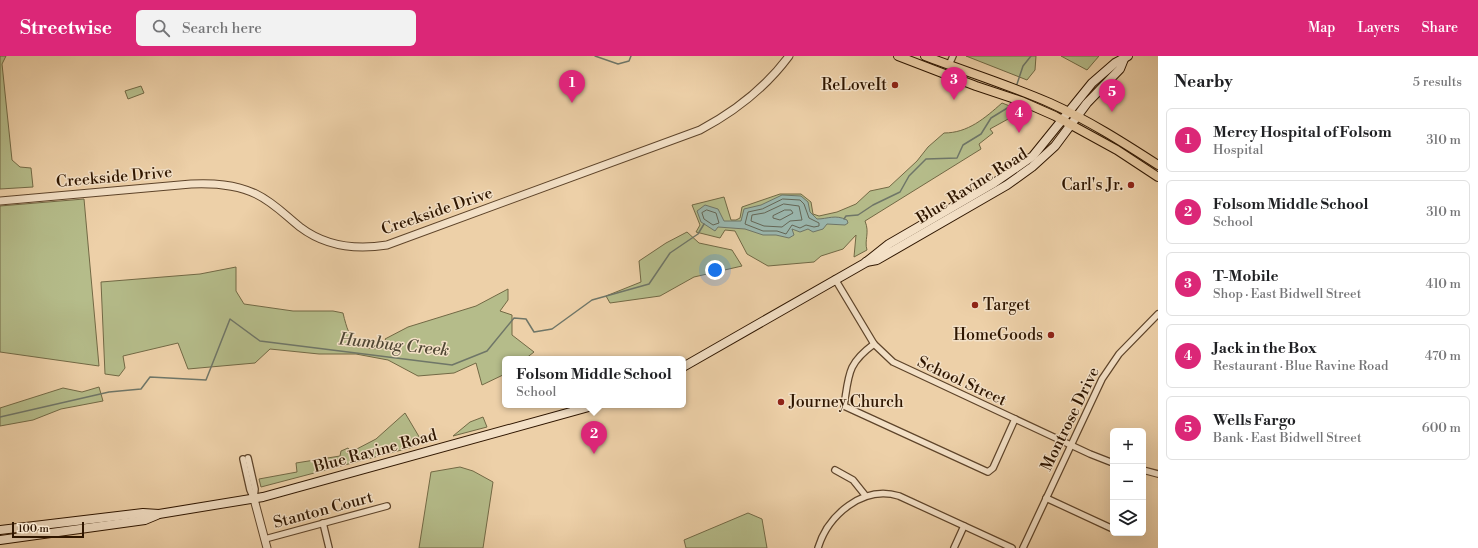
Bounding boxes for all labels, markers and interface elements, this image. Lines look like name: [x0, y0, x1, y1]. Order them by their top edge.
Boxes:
search box: [136, 10, 416, 46]
text: Streetwise: [20, 16, 112, 40]
icon: search: [150, 17, 172, 39]
text: Search here: [182, 19, 262, 38]
text: Map: [1308, 19, 1335, 37]
text: Layers: [1357, 19, 1400, 37]
text: Share: [1422, 19, 1458, 37]
pin: 3: [941, 67, 967, 100]
pin: 1: [559, 70, 585, 103]
text: Nearby: [1174, 71, 1233, 93]
text: 5 results: [1413, 74, 1462, 90]
place label: ReLoveIt: [821, 75, 887, 95]
pin: 5: [1099, 79, 1125, 112]
marker: ReLoveIt: [890, 80, 900, 90]
pin: 4: [1006, 100, 1032, 133]
text: Mercy Hospital of Folsom: [1213, 123, 1392, 142]
text: 1: [1185, 132, 1191, 148]
text: 310 m: [1426, 132, 1461, 148]
text: Hospital: [1213, 142, 1263, 158]
street label: Blue Ravine Road: [912, 144, 1031, 229]
street label: Creekside Drive: [55, 162, 173, 192]
place label: Carl's Jr.: [1061, 175, 1123, 195]
marker: Carl's Jr.: [1126, 180, 1136, 190]
street label: Creekside Drive: [379, 183, 495, 239]
text: Folsom Middle School: [1213, 195, 1369, 214]
text: 2: [1184, 204, 1192, 220]
text: 310 m: [1426, 204, 1461, 220]
text: School: [1213, 214, 1253, 230]
your location: [705, 260, 725, 280]
text: T-Mobile: [1213, 267, 1279, 286]
text: 3: [1184, 276, 1192, 292]
text: 410 m: [1425, 276, 1461, 292]
text: Shop · East Bidwell Street: [1213, 286, 1361, 302]
place label: Target: [983, 295, 1030, 315]
marker: Target: [970, 300, 980, 310]
place label: HomeGoods: [953, 325, 1043, 345]
water label: Humbug Creek: [337, 328, 450, 362]
marker: HomeGoods: [1046, 330, 1056, 340]
text: Jack in the Box: [1213, 339, 1317, 358]
text: 4: [1184, 348, 1192, 364]
text: 470 m: [1425, 348, 1461, 364]
street label: School Street: [914, 352, 1010, 411]
popup: [502, 356, 686, 408]
text: Restaurant · Blue Ravine Road: [1213, 358, 1388, 374]
street label: Montrose Drive: [1036, 364, 1104, 474]
text: Folsom Middle School: [516, 365, 672, 384]
text: School: [516, 384, 556, 400]
place label: Journey Church: [788, 392, 904, 412]
marker: Journey Church: [776, 397, 786, 407]
text: Wells Fargo: [1213, 411, 1296, 430]
text: 5: [1184, 420, 1192, 436]
text: 600 m: [1422, 420, 1461, 436]
pin: 2: [581, 421, 607, 454]
street label: Blue Ravine Road: [310, 425, 439, 477]
map controls: [1110, 428, 1146, 536]
button: +: [1110, 428, 1146, 464]
text: Bank · East Bidwell Street: [1213, 430, 1362, 446]
button: −: [1110, 464, 1146, 500]
street label: Stanton Court: [271, 487, 375, 533]
button: layers: [1110, 500, 1146, 536]
scale bar: [12, 520, 84, 539]
text: 100 m: [18, 522, 49, 536]

